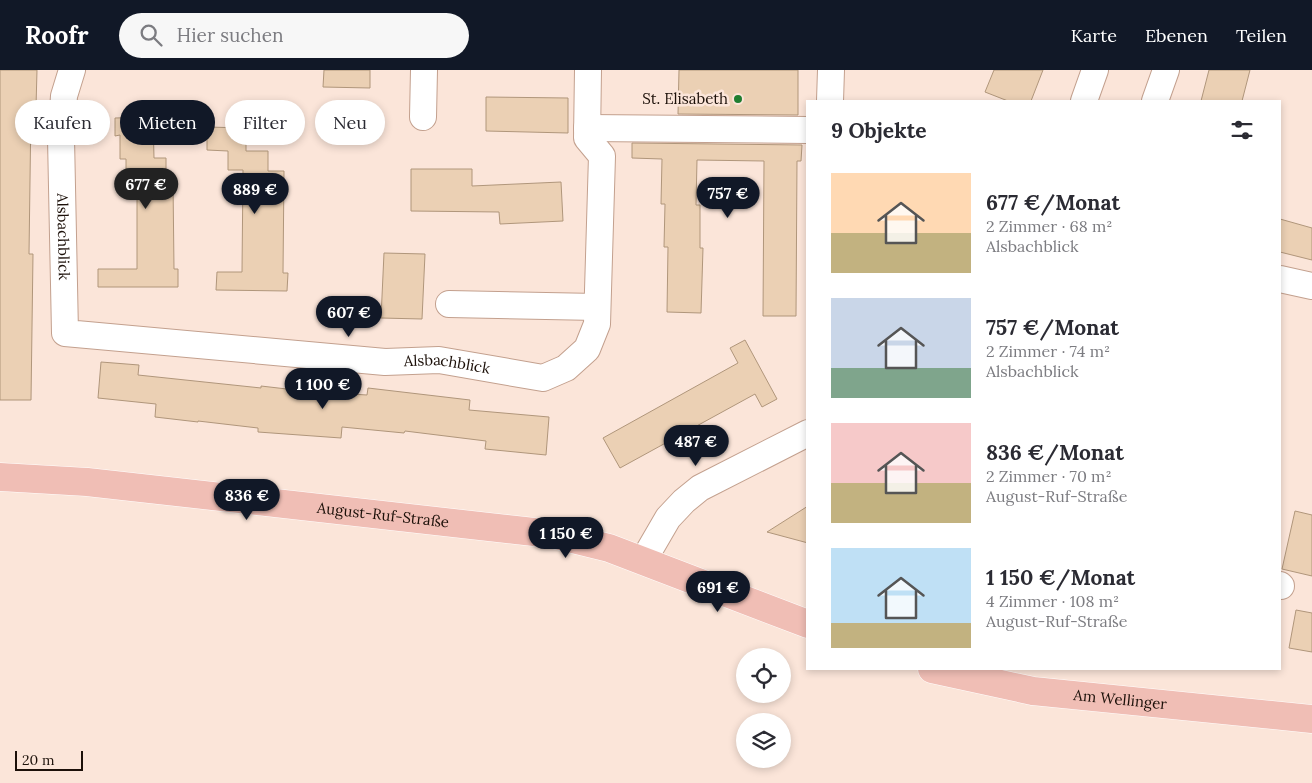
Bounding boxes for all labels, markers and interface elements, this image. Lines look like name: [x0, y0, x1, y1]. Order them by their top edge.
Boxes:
search box: [119, 13, 469, 58]
text: Roofr: [25, 20, 89, 51]
icon: search: [137, 21, 165, 49]
text: Hier suchen: [177, 23, 284, 47]
text: Karte: [1071, 24, 1117, 47]
text: Ebenen: [1145, 24, 1208, 47]
text: Teilen: [1236, 24, 1287, 47]
place label: St. Elisabeth: [642, 89, 728, 108]
marker: St. Elisabeth: [732, 93, 744, 105]
chip: Kaufen: [15, 100, 110, 145]
chip: Mieten: [120, 100, 215, 145]
chip: Filter: [225, 100, 305, 145]
chip: Neu: [315, 100, 385, 145]
icon: filters: [1228, 116, 1256, 144]
text: 9 Objekte: [831, 117, 927, 144]
pin: 677 €: [111, 168, 181, 210]
pin: 889 €: [220, 172, 290, 215]
text: 677 €: [125, 174, 167, 194]
pin: 757 €: [693, 176, 763, 219]
text: 889 €: [233, 179, 277, 199]
text: 757 €: [708, 183, 748, 203]
text: 677 €/Monat: [986, 189, 1120, 216]
street label: Alsbachblick: [53, 192, 74, 280]
icon: home: [871, 193, 931, 253]
text: 2 Zimmer · 68 m²: [986, 216, 1113, 236]
text: Alsbachblick: [986, 236, 1079, 256]
pin: 607 €: [314, 296, 384, 338]
text: 607 €: [327, 302, 371, 322]
text: 757 €/Monat: [986, 314, 1119, 341]
icon: home: [871, 318, 931, 378]
text: 2 Zimmer · 74 m²: [986, 341, 1110, 361]
street label: Alsbachblick: [402, 350, 492, 378]
text: Alsbachblick: [986, 361, 1079, 381]
pin: 1 100 €: [277, 368, 369, 410]
text: 1 100 €: [296, 374, 350, 394]
pin: 487 €: [661, 424, 731, 467]
text: 487 €: [675, 431, 717, 451]
text: 836 €/Monat: [986, 439, 1124, 466]
icon: home: [871, 443, 931, 503]
text: 2 Zimmer · 70 m²: [986, 466, 1112, 486]
pin: 836 €: [212, 478, 282, 521]
text: 836 €: [225, 485, 269, 505]
text: August-Ruf-Straße: [986, 486, 1127, 506]
street label: August-Ruf-Straße: [315, 498, 450, 531]
pin: 1 150 €: [520, 516, 612, 559]
text: 1 150 €: [539, 523, 593, 543]
text: 1 150 €/Monat: [986, 564, 1135, 591]
icon: home: [871, 568, 931, 628]
pin: 691 €: [683, 570, 753, 613]
text: 691 €: [697, 577, 739, 597]
text: 4 Zimmer · 108 m²: [986, 591, 1119, 611]
text: August-Ruf-Straße: [986, 611, 1127, 631]
map controls: [736, 648, 791, 768]
button: locate: [736, 648, 791, 703]
street label: Am Wellinger: [1072, 685, 1168, 713]
button: layers: [736, 713, 791, 768]
scale bar: [15, 748, 82, 771]
text: 20 m: [22, 751, 54, 769]

